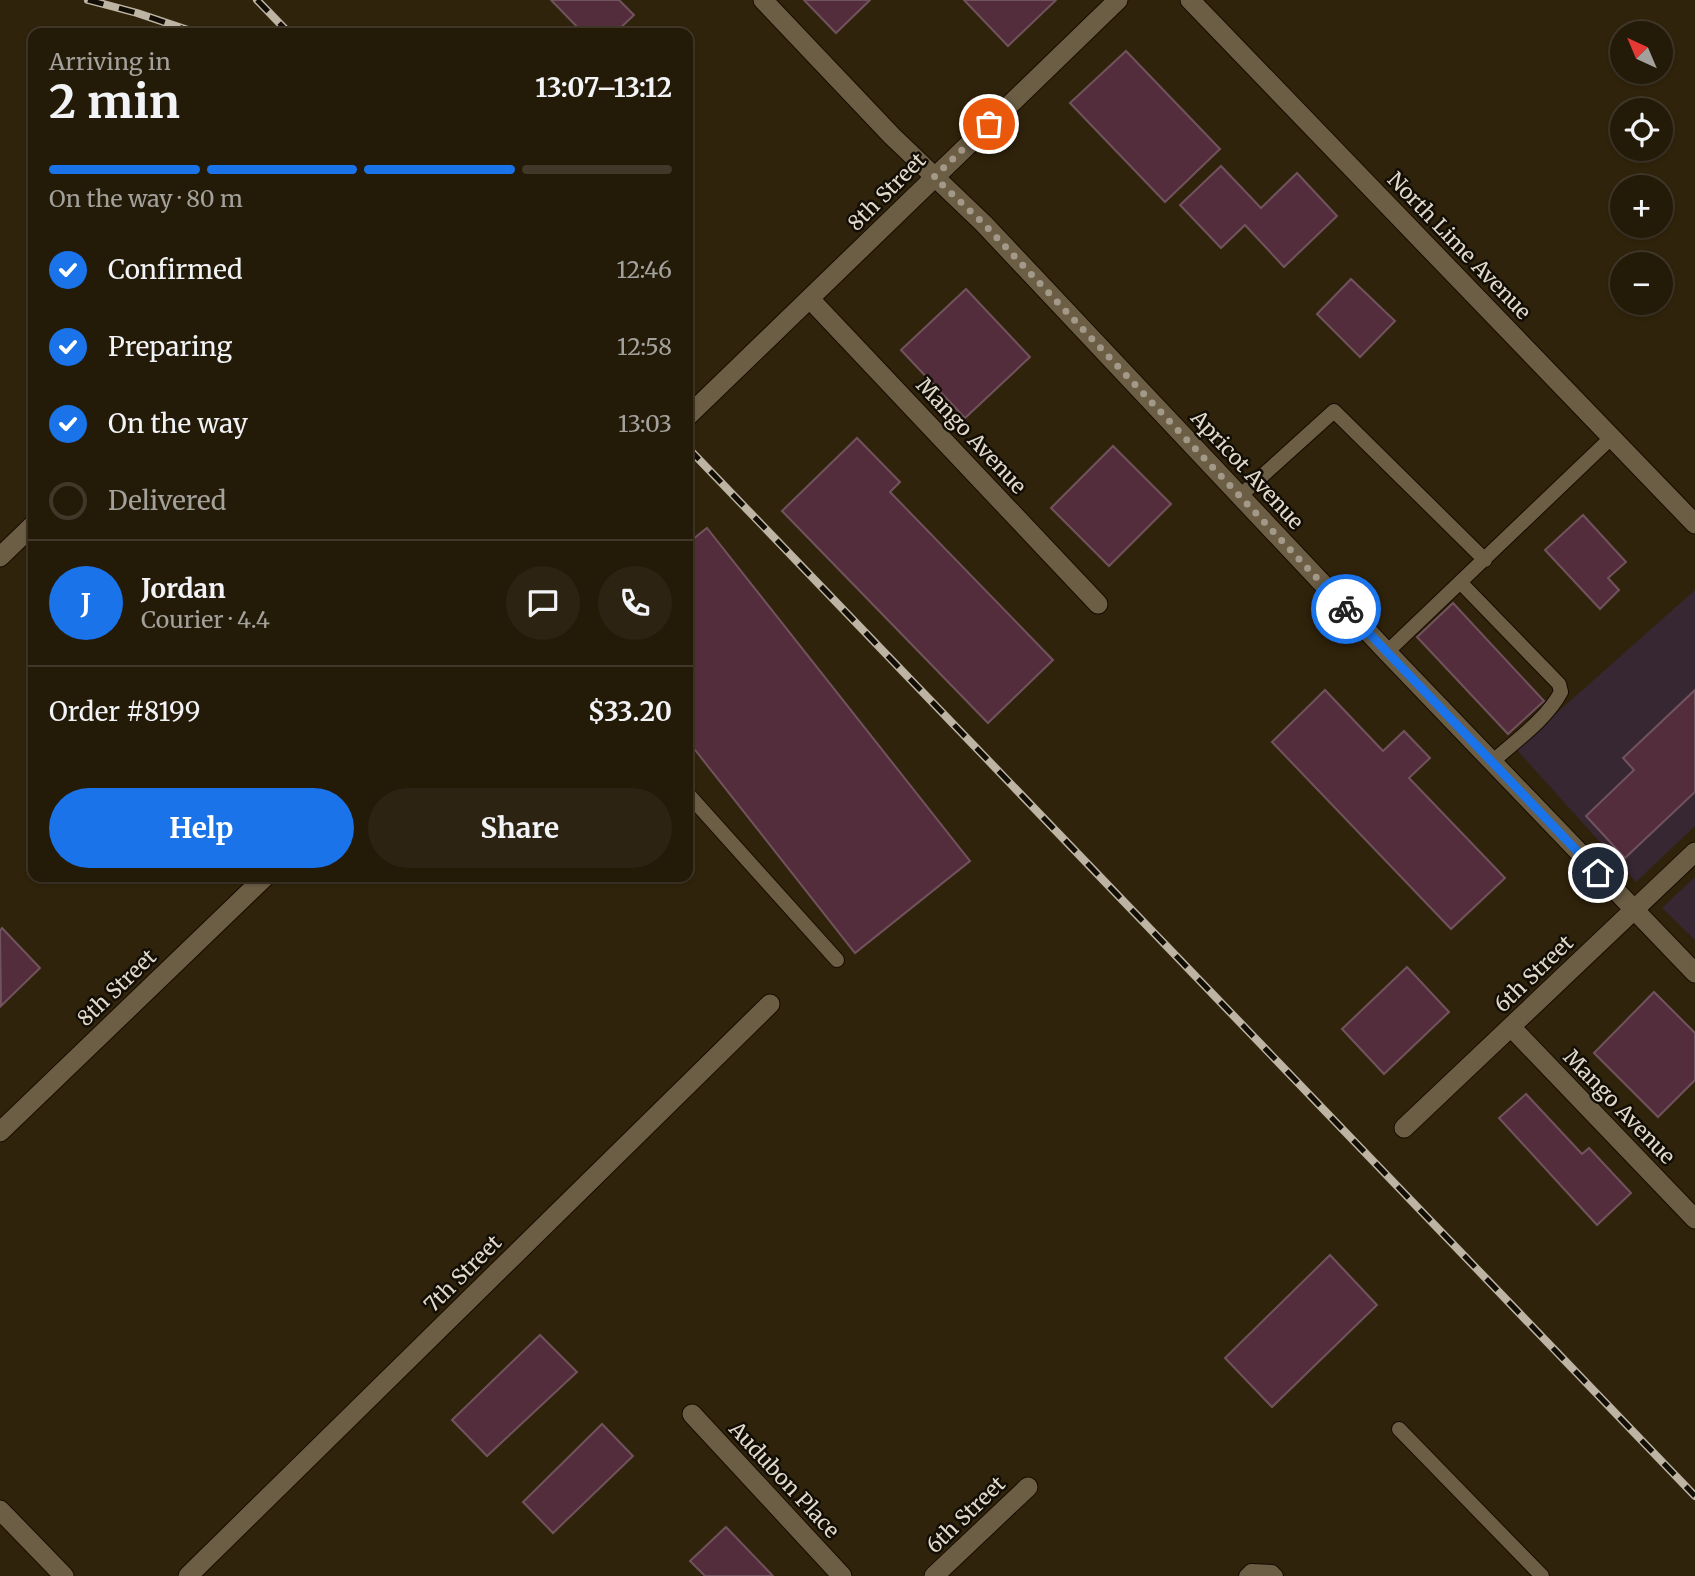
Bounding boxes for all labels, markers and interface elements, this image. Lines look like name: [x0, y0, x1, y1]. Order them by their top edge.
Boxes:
north arrow: [1610, 21, 1673, 84]
map controls: [1610, 21, 1673, 315]
text: Arriving in: [49, 47, 171, 76]
text: 13:07–13:12: [535, 71, 672, 104]
text: 2 min: [49, 73, 180, 131]
pin: [959, 94, 1019, 154]
button: locate: [1610, 98, 1673, 161]
icon: bag: [970, 105, 1008, 143]
street label: 8th Street: [842, 147, 931, 236]
street label: North Lime Avenue: [1382, 166, 1537, 325]
button: +: [1610, 175, 1673, 238]
text: On the way · 80 m: [49, 184, 243, 213]
icon: check: [49, 251, 87, 289]
button: −: [1610, 252, 1673, 315]
text: Confirmed: [108, 253, 243, 286]
text: 12:46: [616, 255, 672, 284]
icon: check: [49, 328, 87, 366]
text: Preparing: [108, 330, 232, 363]
text: 12:58: [617, 332, 672, 361]
street label: Mango Avenue: [911, 372, 1032, 499]
street label: Apricot Avenue: [1185, 404, 1309, 535]
icon: check: [49, 405, 87, 443]
text: On the way: [108, 407, 248, 440]
text: 13:03: [618, 409, 672, 438]
text: Delivered: [108, 484, 227, 517]
button: chat: [506, 566, 580, 640]
button: phone: [598, 566, 672, 640]
text: Jordan: [141, 572, 226, 605]
courier: [1311, 574, 1381, 644]
text: J: [81, 587, 91, 620]
icon: bike: [1327, 590, 1365, 628]
text: Courier · 4.4: [141, 605, 270, 634]
text: Order #8199: [49, 695, 200, 728]
text: $33.20: [588, 695, 672, 728]
button: Help: [49, 788, 354, 868]
button: Share: [368, 788, 672, 868]
pin: [1568, 843, 1628, 903]
icon: home: [1579, 854, 1617, 892]
street label: 6th Street: [1488, 929, 1579, 1018]
street label: 8th Street: [71, 943, 162, 1032]
street label: Mango Avenue: [1558, 1044, 1681, 1170]
street label: 7th Street: [418, 1229, 507, 1318]
street label: Audubon Place: [723, 1415, 845, 1544]
street label: 6th Street: [920, 1470, 1011, 1559]

